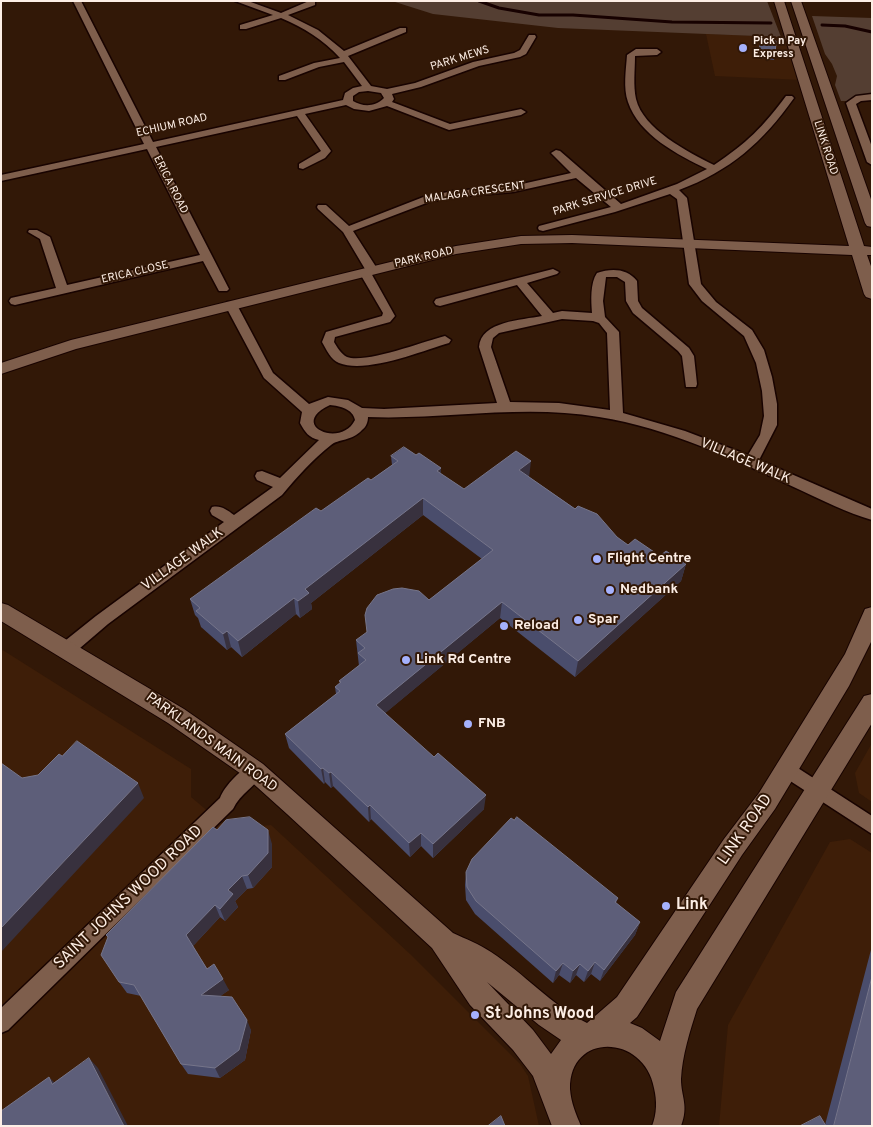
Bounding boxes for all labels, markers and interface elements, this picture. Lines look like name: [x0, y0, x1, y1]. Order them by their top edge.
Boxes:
place label: Pick n Pay Express: [753, 35, 806, 61]
marker: Pick n Pay Express: [737, 42, 749, 54]
street label: PARK MEWS: [429, 44, 491, 74]
street label: ECHIUM ROAD: [135, 111, 209, 141]
street label: LINK ROAD: [810, 119, 840, 177]
street label: ERICA ROAD: [150, 154, 190, 216]
street label: PARK SERVICE DRIVE: [551, 175, 659, 219]
street label: MALAGA CRESCENT: [424, 179, 526, 207]
street label: PARK ROAD: [393, 245, 455, 271]
street label: ERICA CLOSE: [100, 259, 170, 287]
street label: VILLAGE WALK: [697, 435, 793, 489]
street label: VILLAGE WALK: [139, 525, 227, 595]
place label: Flight Centre: [607, 551, 691, 567]
marker: Flight Centre: [591, 553, 603, 565]
place label: Nedbank: [620, 582, 678, 598]
marker: Nedbank: [604, 584, 616, 596]
place label: Spar: [588, 612, 618, 628]
marker: Spar: [572, 614, 584, 626]
place label: Reload: [514, 618, 559, 634]
marker: Reload: [498, 620, 510, 632]
place label: Link Rd Centre: [416, 652, 511, 668]
marker: Link Rd Centre: [400, 654, 412, 666]
street label: PARKLANDS MAIN ROAD: [142, 690, 280, 796]
place label: FNB: [478, 716, 506, 732]
marker: FNB: [462, 718, 474, 730]
street label: LINK ROAD: [715, 791, 777, 869]
street label: SAINT JOHNS WOOD ROAD: [51, 822, 207, 974]
place label: Link: [676, 896, 708, 916]
marker: Link: [660, 900, 672, 912]
place label: St Johns Wood: [485, 1005, 594, 1025]
marker: St Johns Wood: [469, 1009, 481, 1021]

